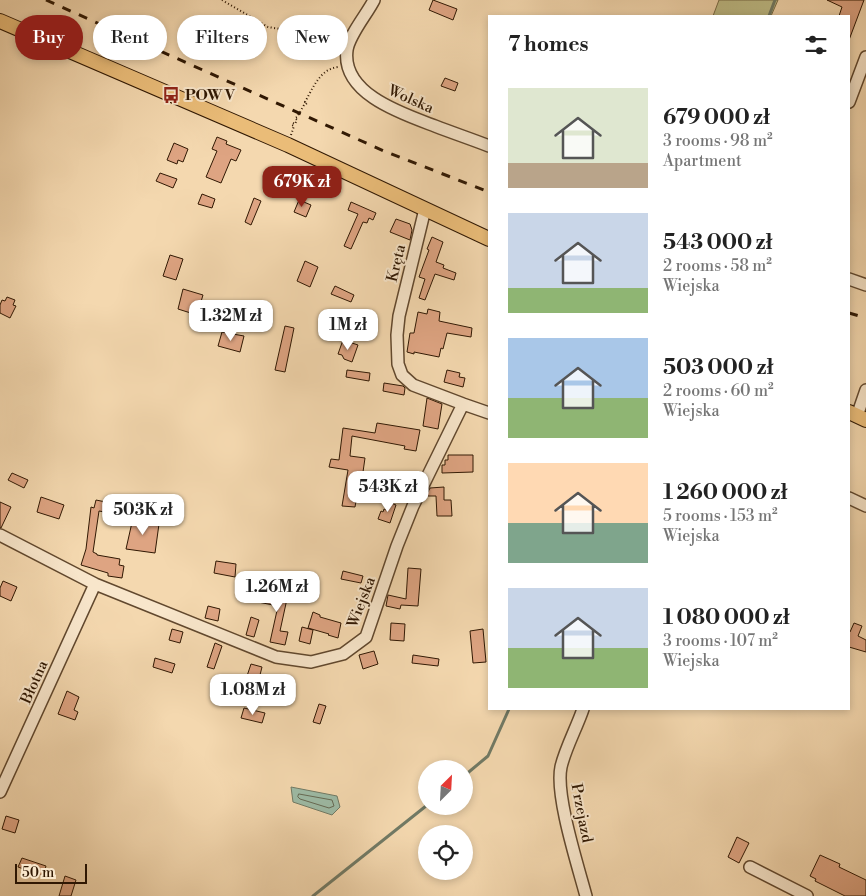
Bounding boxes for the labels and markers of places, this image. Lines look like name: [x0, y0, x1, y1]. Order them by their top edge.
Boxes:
bus stop icon: POW V: [161, 85, 181, 105]
place label: POW V: [185, 86, 236, 105]
pin: 679K zł: [256, 166, 348, 208]
pin: 1.32M zł: [179, 300, 283, 342]
pin: 1M zł: [313, 308, 383, 351]
pin: 543K zł: [342, 470, 434, 513]
pin: 503K zł: [97, 494, 189, 536]
pin: 1.26M zł: [225, 570, 329, 613]
pin: 1.08M zł: [201, 674, 305, 716]

